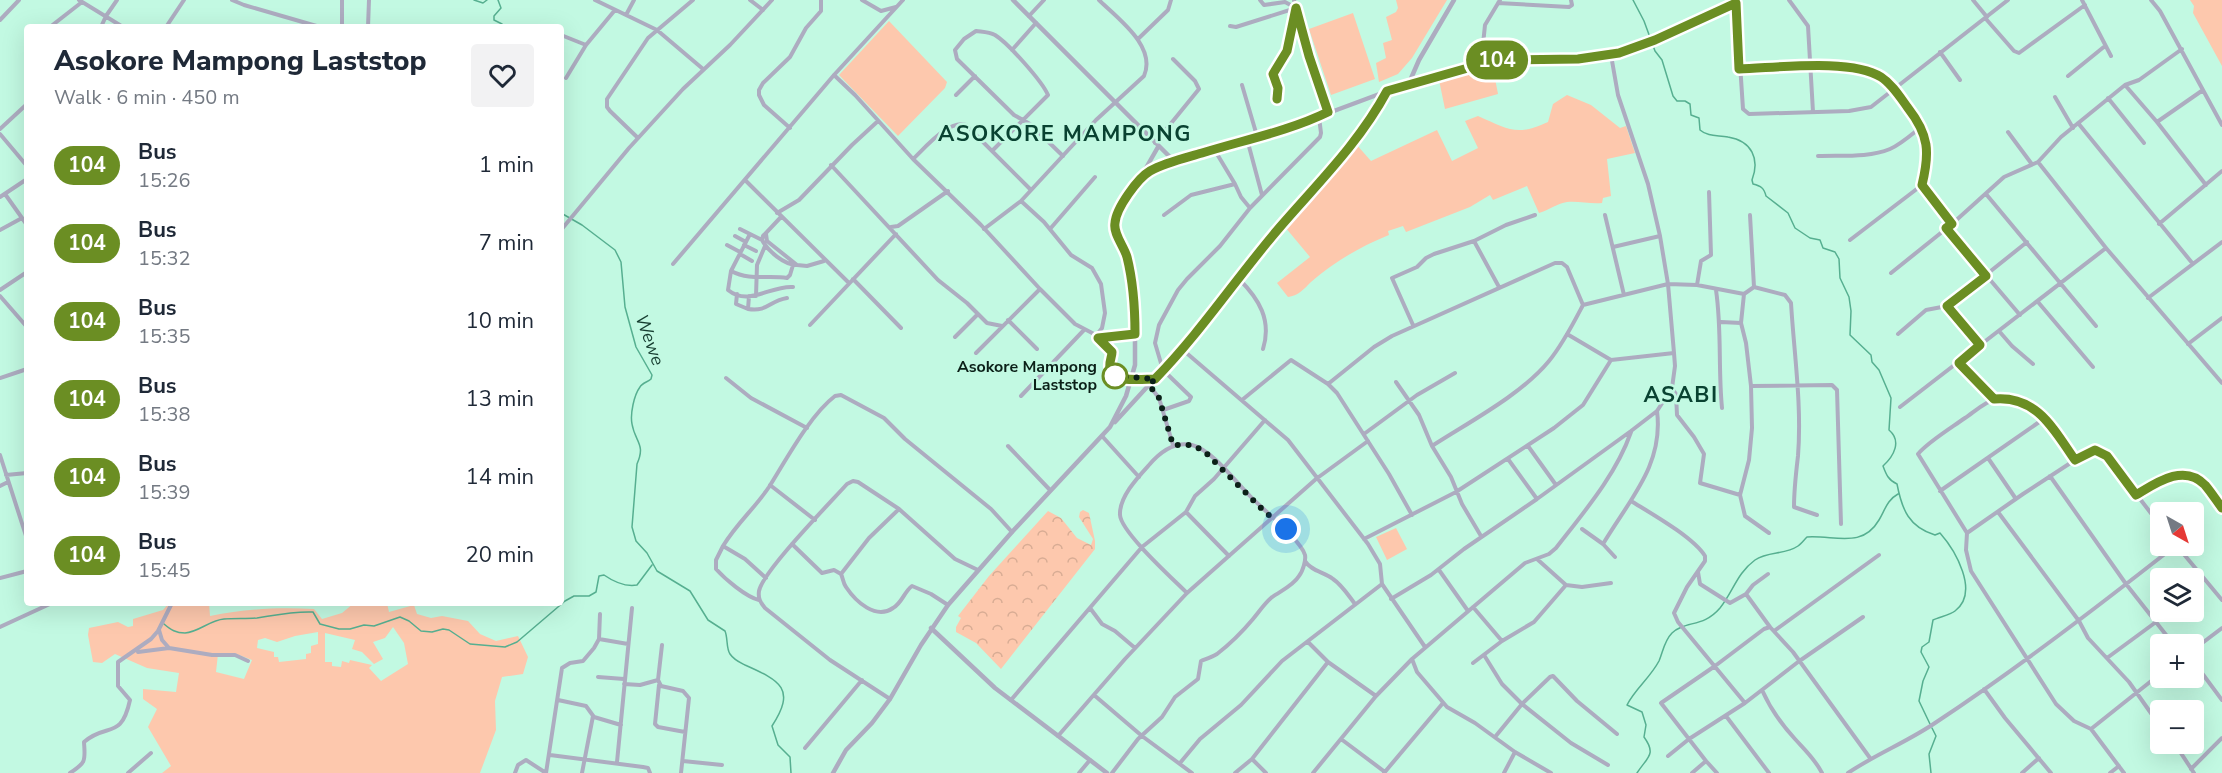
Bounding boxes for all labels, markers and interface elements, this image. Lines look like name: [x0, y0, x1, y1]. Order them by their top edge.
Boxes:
line badge: 104: [1462, 40, 1532, 80]
text: Asokore Mampong Laststop: [54, 42, 427, 80]
button: heart: [471, 44, 534, 107]
text: 104: [1478, 46, 1516, 74]
text: Walk · 6 min · 450 m: [54, 84, 240, 111]
district label: ASOKORE MAMPONG: [938, 119, 1192, 149]
text: Bus: [138, 137, 177, 167]
text: 1 min: [479, 150, 534, 180]
text: 104: [68, 151, 106, 179]
text: 15:26: [138, 167, 191, 194]
text: Bus: [138, 215, 177, 245]
text: 7 min: [479, 228, 534, 258]
text: 104: [68, 229, 106, 257]
text: 15:32: [138, 245, 191, 272]
text: Bus: [138, 293, 177, 323]
text: 10 min: [466, 306, 534, 336]
text: 104: [68, 307, 106, 335]
water label: Wewe: [630, 311, 670, 369]
text: 15:35: [138, 323, 191, 350]
place label: Asokore Mampong Laststop: [957, 356, 1097, 396]
marker: Asokore Mampong Laststop: [1102, 363, 1128, 389]
text: Bus: [138, 371, 177, 401]
district label: ASABI: [1643, 380, 1719, 410]
text: 13 min: [466, 384, 534, 414]
text: 104: [68, 385, 106, 413]
text: 15:38: [138, 401, 191, 428]
text: Bus: [138, 449, 177, 479]
text: 14 min: [466, 462, 534, 492]
text: 104: [68, 463, 106, 491]
text: 15:39: [138, 479, 191, 506]
north arrow: [2150, 502, 2204, 556]
map controls: [2150, 502, 2204, 754]
your location: [1271, 514, 1301, 544]
text: Bus: [138, 527, 177, 557]
text: 20 min: [466, 540, 534, 570]
text: 104: [68, 541, 106, 569]
text: 15:45: [138, 557, 191, 584]
button: layers: [2150, 568, 2204, 622]
button: +: [2150, 634, 2204, 688]
button: −: [2150, 700, 2204, 754]

